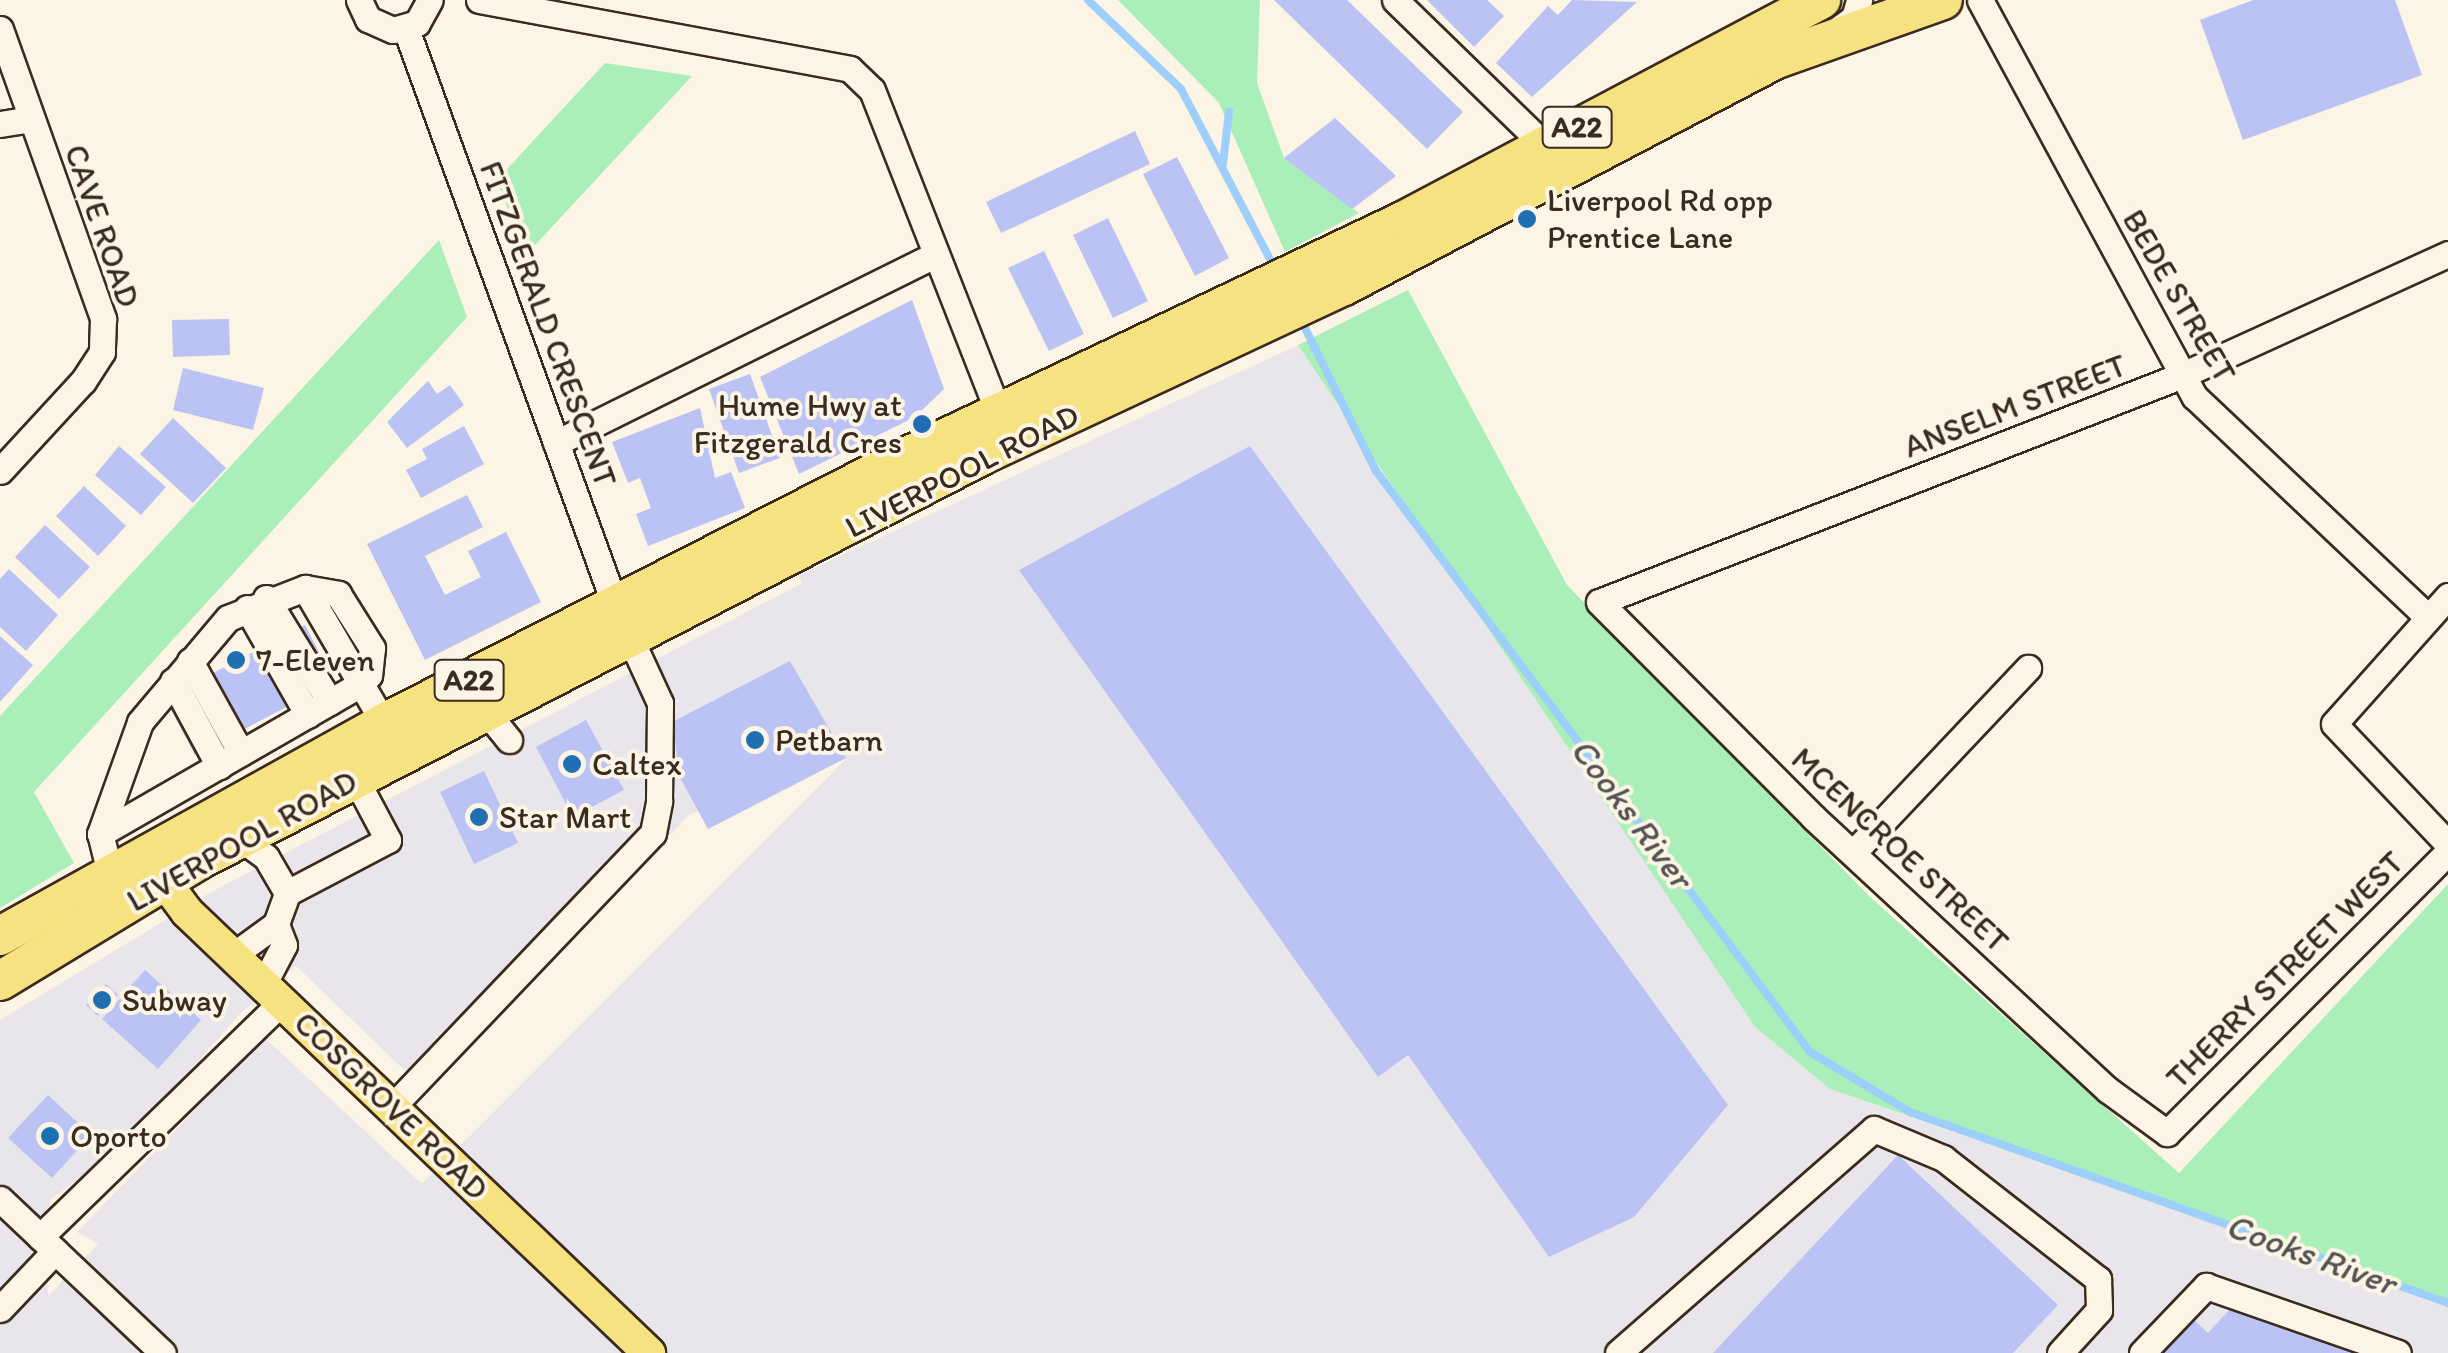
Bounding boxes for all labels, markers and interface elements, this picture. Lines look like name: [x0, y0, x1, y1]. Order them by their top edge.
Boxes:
road number: A22: [1540, 102, 1614, 152]
street label: CAVE ROAD: [56, 140, 148, 312]
street label: FITZGERALD CRESCENT: [471, 156, 625, 492]
place label: Liverpool Rd opp Prentice Lane: [1547, 182, 1772, 257]
street label: BEDE STREET: [2114, 203, 2244, 389]
marker: Liverpool Rd opp Prentice Lane: [1516, 208, 1538, 230]
street label: ANSELM STREET: [1898, 346, 2132, 466]
place label: Hume Hwy at Fitzgerald Cres: [694, 387, 902, 462]
street label: LIVERPOOL ROAD: [839, 396, 1085, 546]
marker: Hume Hwy at Fitzgerald Cres: [911, 413, 933, 435]
place label: 7-Eleven: [256, 641, 375, 679]
marker: 7-Eleven: [225, 649, 247, 671]
road number: A22: [432, 655, 506, 705]
place label: Petbarn: [775, 721, 883, 759]
marker: Petbarn: [744, 729, 766, 751]
water label: Cooks River: [1562, 730, 1702, 896]
street label: MCENCROE STREET: [1784, 740, 2016, 960]
place label: Caltex: [592, 745, 681, 783]
marker: Caltex: [561, 753, 583, 775]
street label: LIVERPOOL ROAD: [121, 762, 363, 920]
place label: Star Mart: [499, 798, 631, 836]
marker: Star Mart: [468, 806, 490, 828]
street label: THERRY STREET WEST: [2158, 843, 2412, 1097]
place label: Subway: [122, 981, 227, 1019]
marker: Subway: [91, 989, 113, 1011]
street label: COSGROVE ROAD: [287, 1004, 495, 1208]
place label: Oporto: [70, 1117, 167, 1155]
marker: Oporto: [39, 1125, 61, 1147]
water label: Cooks River: [2221, 1204, 2401, 1304]

